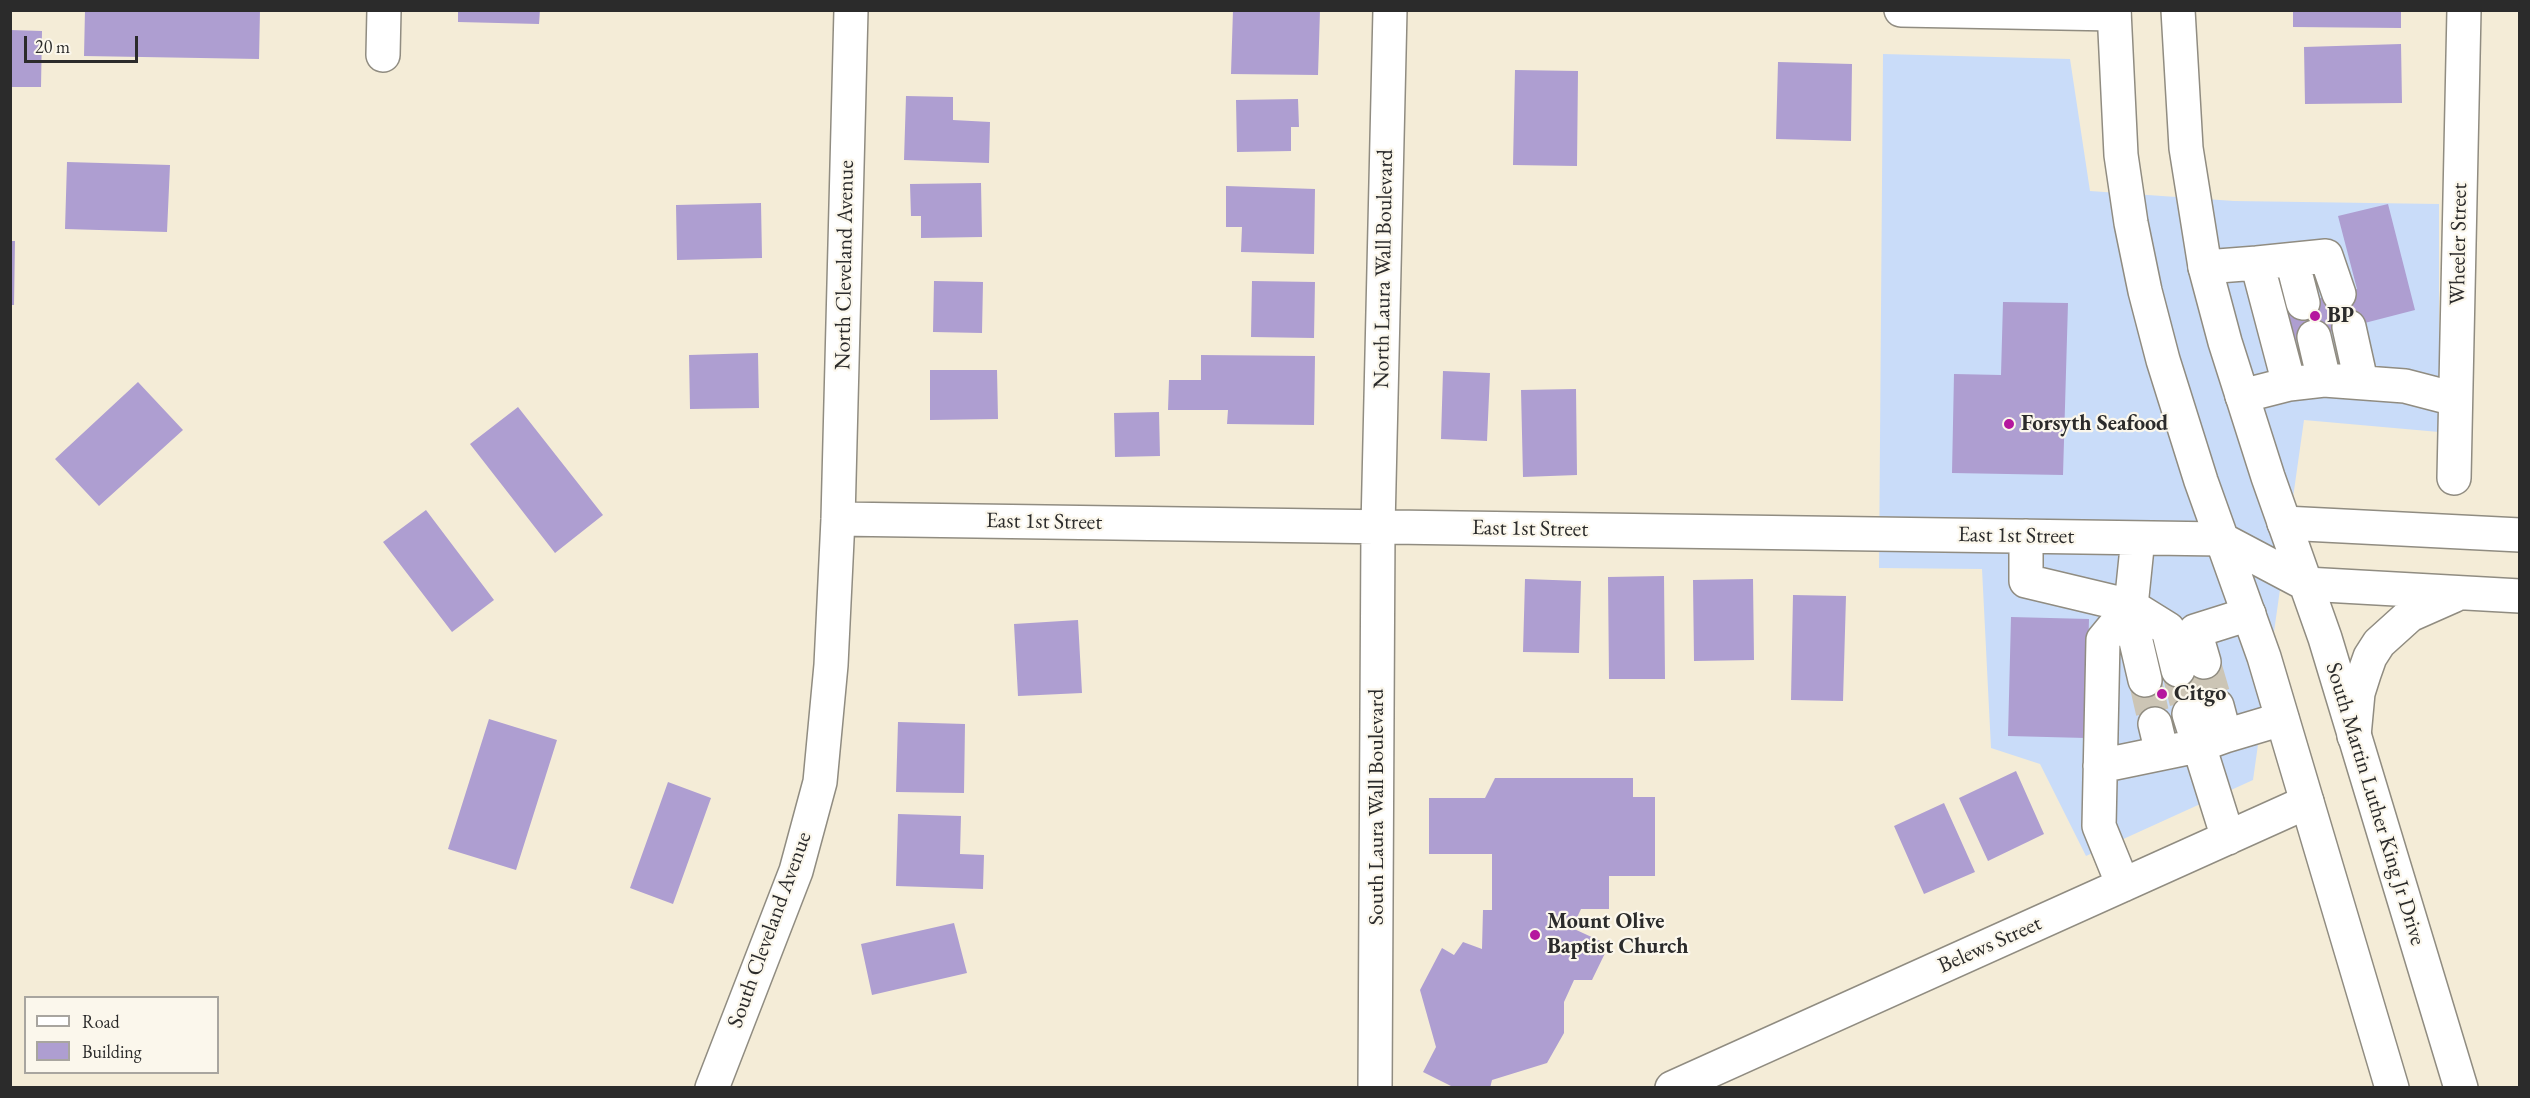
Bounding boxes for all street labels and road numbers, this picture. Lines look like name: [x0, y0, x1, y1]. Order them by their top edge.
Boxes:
street label: North Laura Wall Boulevard: [1369, 149, 1399, 389]
street label: North Cleveland Avenue: [830, 160, 860, 370]
street label: Wheeler Street: [2445, 183, 2473, 305]
street label: East 1st Street: [986, 508, 1102, 536]
street label: East 1st Street: [1472, 515, 1588, 543]
street label: East 1st Street: [1958, 522, 2074, 550]
street label: South Martin Luther King Jr Drive: [2319, 659, 2431, 949]
street label: South Laura Wall Boulevard: [1364, 689, 1390, 925]
street label: South Cleveland Avenue: [722, 828, 818, 1032]
street label: Belews Street: [1934, 911, 2046, 979]

